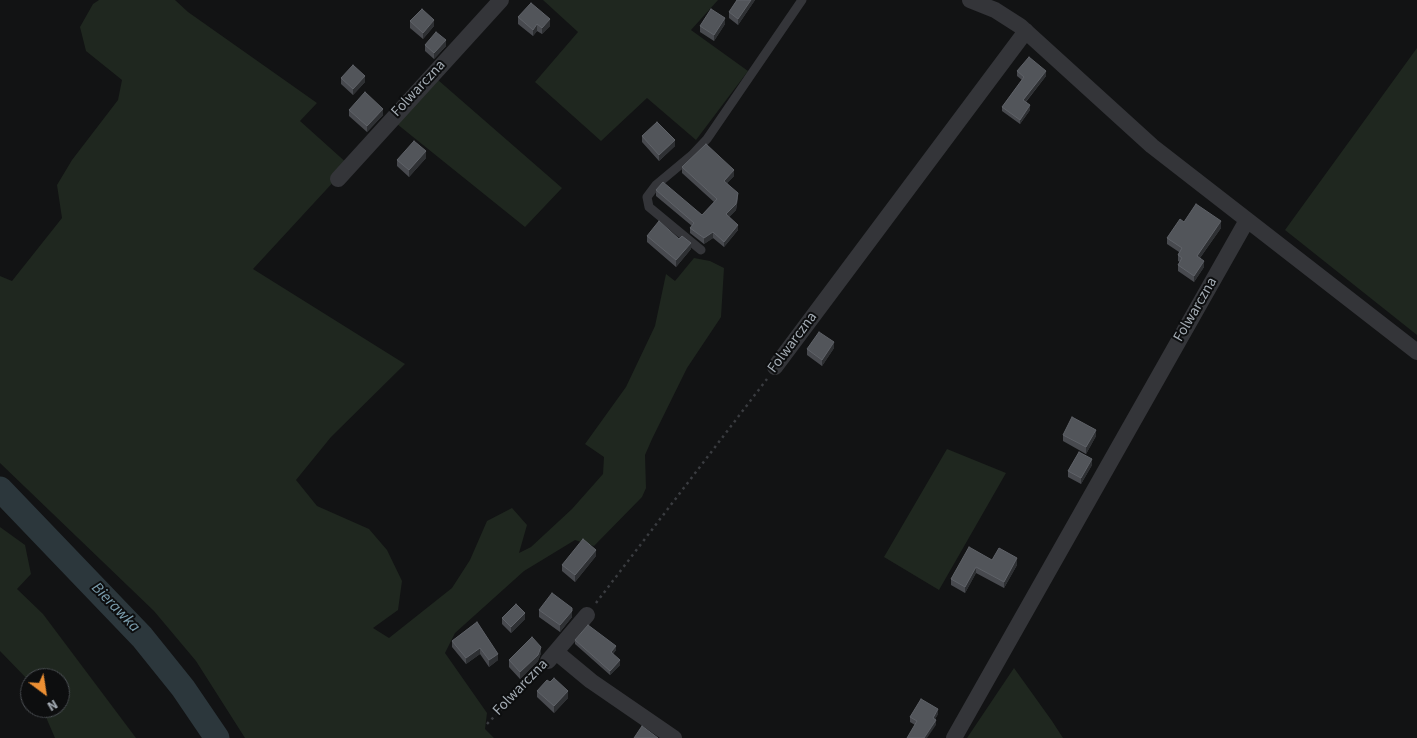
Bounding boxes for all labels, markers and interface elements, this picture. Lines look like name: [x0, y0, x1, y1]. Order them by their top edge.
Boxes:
street label: Folwarczna: [388, 57, 450, 121]
street label: Folwarczna: [1170, 275, 1222, 345]
street label: Folwarczna: [764, 309, 822, 377]
water label: Bierawka: [87, 579, 143, 637]
street label: Folwarczna: [490, 656, 552, 720]
north arrow: [20, 668, 70, 718]
text: N: [43, 694, 61, 716]

